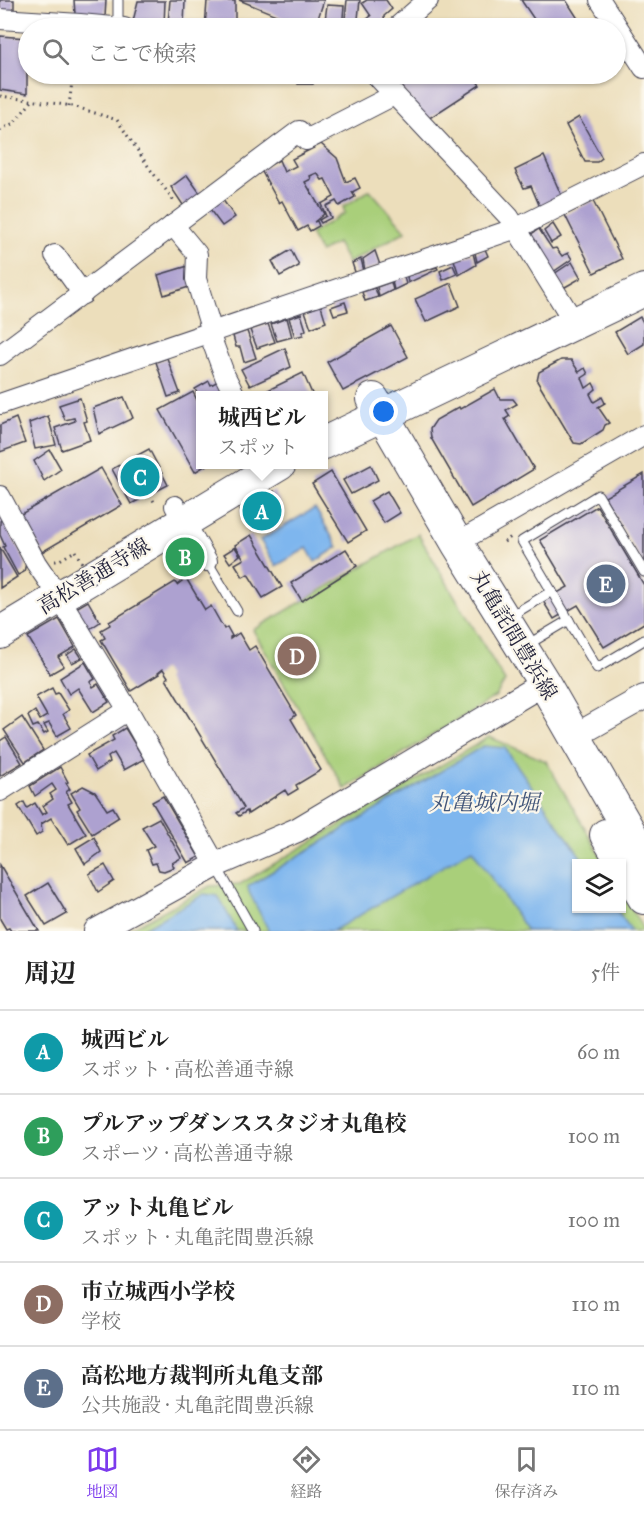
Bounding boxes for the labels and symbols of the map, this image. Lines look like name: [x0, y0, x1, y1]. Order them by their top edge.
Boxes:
your location: [369, 397, 398, 426]
pin: C: [120, 454, 160, 500]
pin: A: [242, 488, 282, 534]
street label: 高松善通寺線: [33, 532, 155, 620]
pin: B: [166, 534, 204, 580]
pin: E: [586, 562, 626, 606]
street label: 丸亀詫間豊浜線: [465, 565, 563, 705]
pin: D: [278, 634, 316, 678]
water label: 丸亀城内堀: [429, 789, 543, 816]

